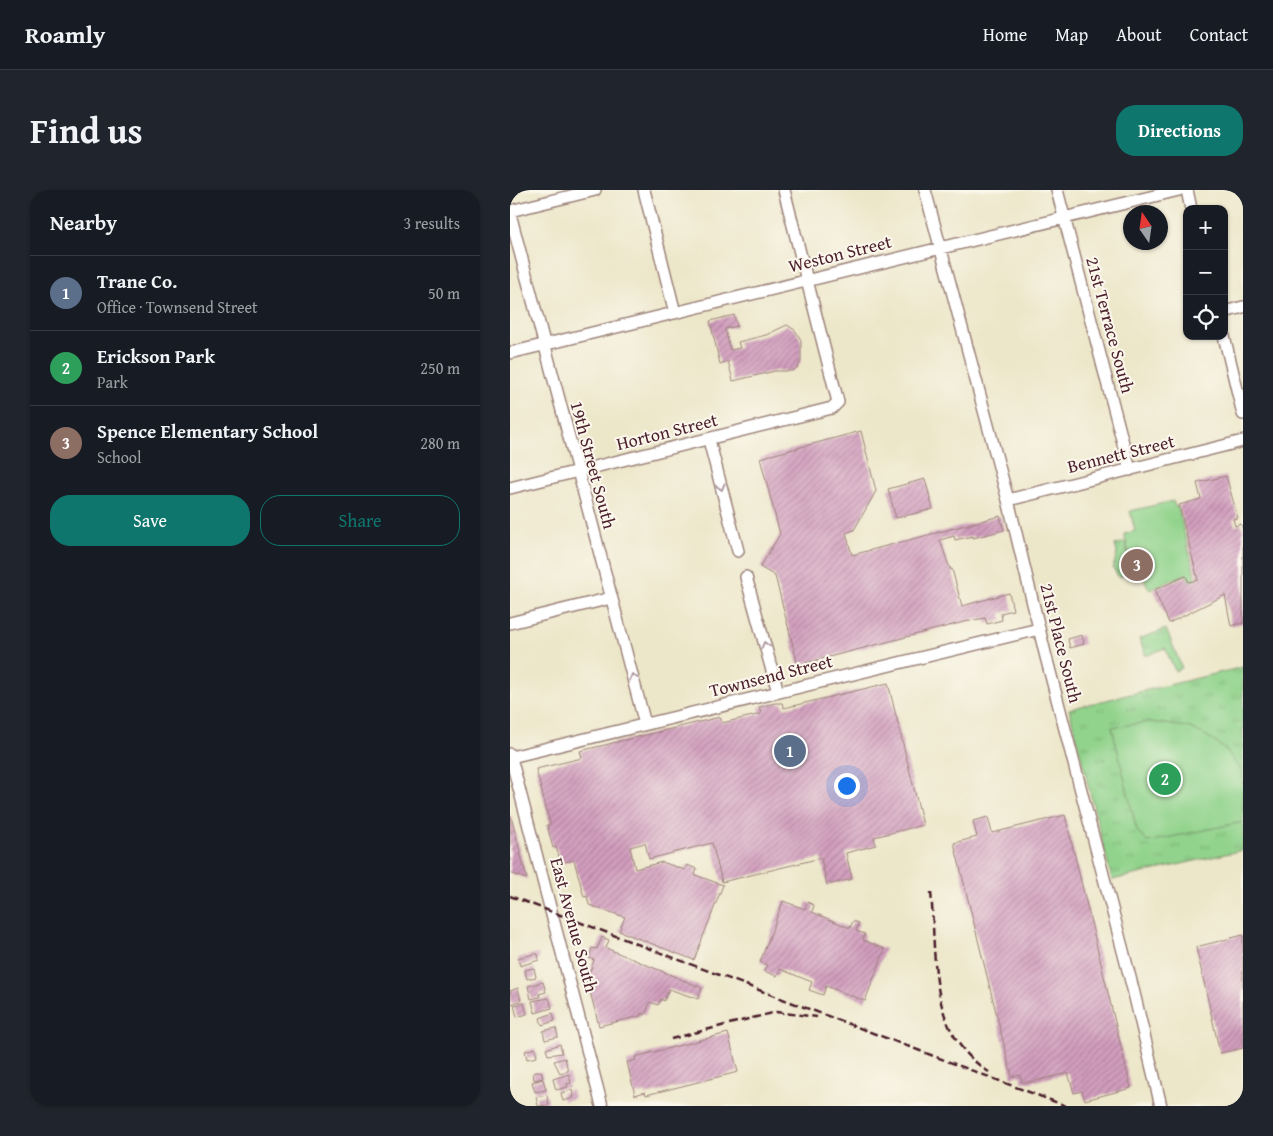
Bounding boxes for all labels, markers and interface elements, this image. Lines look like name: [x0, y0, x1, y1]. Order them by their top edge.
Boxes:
text: Roamly: [25, 17, 105, 52]
text: Home: [983, 21, 1027, 48]
text: Map: [1055, 21, 1088, 48]
text: About: [1116, 21, 1162, 48]
text: Contact: [1190, 21, 1248, 48]
text: Find us: [30, 105, 143, 156]
button: Directions: [1116, 105, 1243, 156]
north arrow: [1123, 205, 1168, 250]
map controls: [1183, 205, 1228, 340]
button: +: [1183, 205, 1228, 250]
text: Nearby: [50, 207, 117, 238]
text: 3 results: [403, 211, 460, 235]
street label: Weston Street: [786, 228, 895, 279]
button: −: [1183, 250, 1228, 295]
street label: 21st Terrace South: [1079, 254, 1142, 396]
text: Trane Co.: [97, 267, 177, 295]
text: 1: [62, 281, 70, 305]
text: 50 m: [428, 281, 460, 305]
text: Office · Townsend Street: [97, 295, 258, 319]
button: locate: [1183, 295, 1228, 340]
text: Erickson Park: [97, 342, 215, 370]
text: 2: [62, 356, 70, 380]
text: 250 m: [420, 356, 460, 380]
text: Park: [97, 370, 128, 394]
street label: 19th Street South: [563, 398, 624, 532]
street label: Horton Street: [613, 406, 721, 457]
text: Spence Elementary School: [97, 417, 318, 445]
street label: Bennett Street: [1064, 427, 1178, 480]
text: 3: [62, 431, 70, 455]
text: 280 m: [420, 431, 460, 455]
text: School: [97, 445, 141, 469]
one-way arrow: [715, 482, 726, 491]
button: Save: [50, 495, 250, 546]
button: Share: [260, 495, 460, 546]
pin: 3: [1121, 546, 1153, 584]
street label: 21st Place South: [1034, 580, 1089, 706]
one-way arrow: [760, 642, 770, 650]
street label: Townsend Street: [706, 647, 836, 704]
one-way arrow: [628, 672, 639, 681]
pin: 1: [774, 732, 806, 770]
pin: 2: [1149, 760, 1181, 798]
your location: [834, 773, 860, 799]
street label: East Avenue South: [544, 854, 605, 995]

